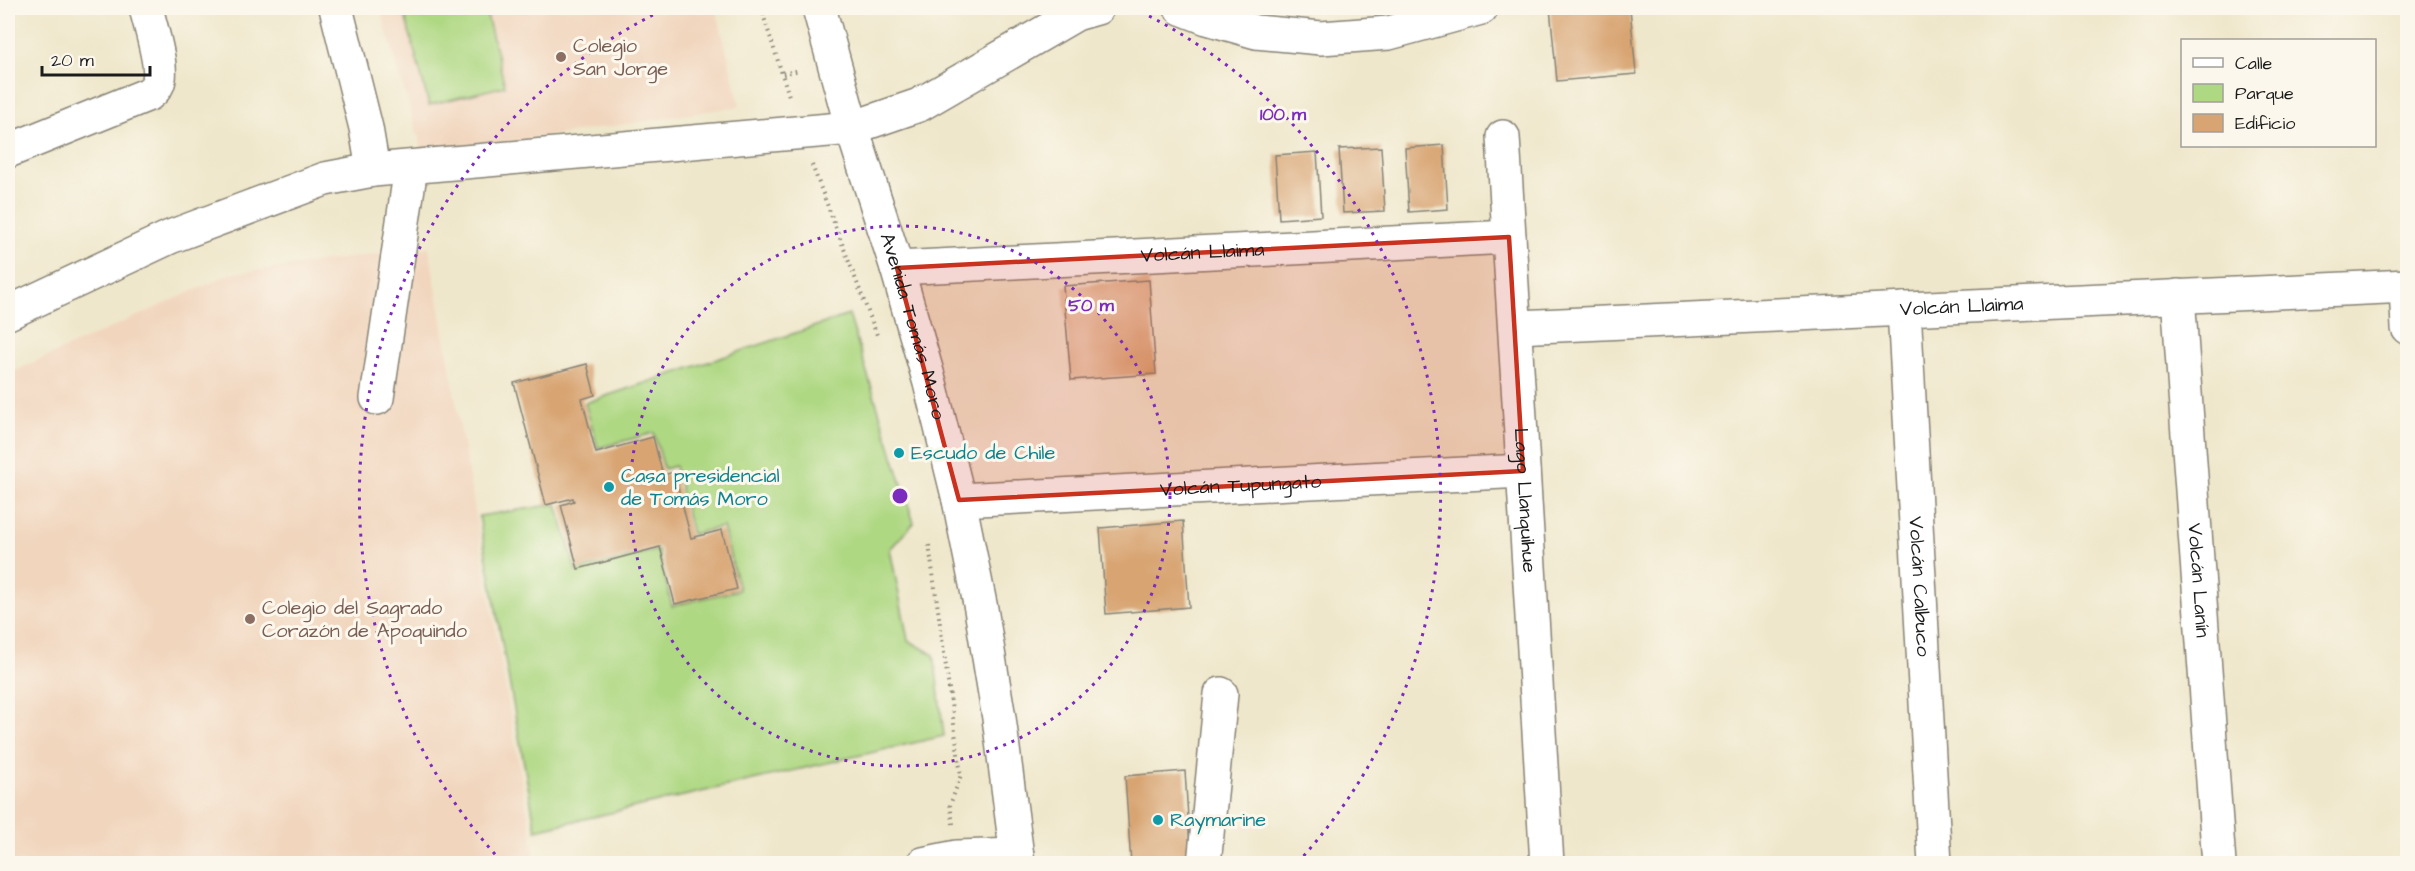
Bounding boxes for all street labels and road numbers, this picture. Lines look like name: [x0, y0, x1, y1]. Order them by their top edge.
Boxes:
street label: Avenida Tomás Moro: [873, 229, 953, 423]
street label: Volcán Llaima: [1140, 235, 1265, 270]
street label: Volcán Llaima: [1899, 290, 2024, 323]
street label: Lago Llanquihue: [1507, 427, 1543, 574]
street label: Volcán Tupungato: [1159, 467, 1322, 504]
street label: Volcán Calbuco: [1902, 516, 1937, 658]
street label: Volcán Lanín: [2180, 522, 2217, 639]

